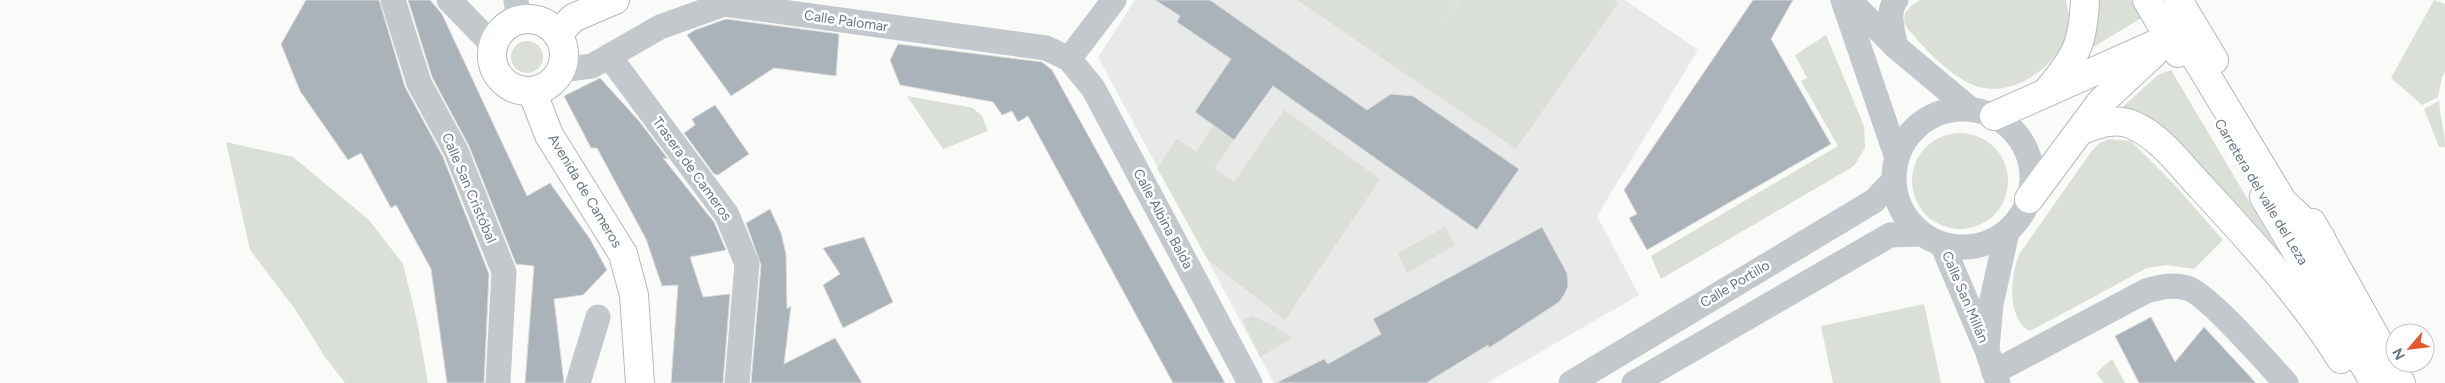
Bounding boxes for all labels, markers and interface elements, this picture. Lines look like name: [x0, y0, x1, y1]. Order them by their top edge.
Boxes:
street label: Calle Palomar: [803, 7, 889, 35]
street label: Trasera de Cameros: [649, 114, 735, 224]
street label: Carretera del valle del Leza: [2210, 116, 2312, 268]
street label: Calle San Cristóbal: [438, 130, 500, 246]
street label: Avenida de Cameros: [544, 131, 626, 251]
street label: Calle Albina Balda: [1129, 166, 1197, 272]
street label: Calle San Millán: [1938, 249, 1992, 345]
street label: Calle Portillo: [1697, 257, 1773, 311]
north arrow: [2385, 323, 2435, 373]
text: N: [2389, 345, 2409, 363]

